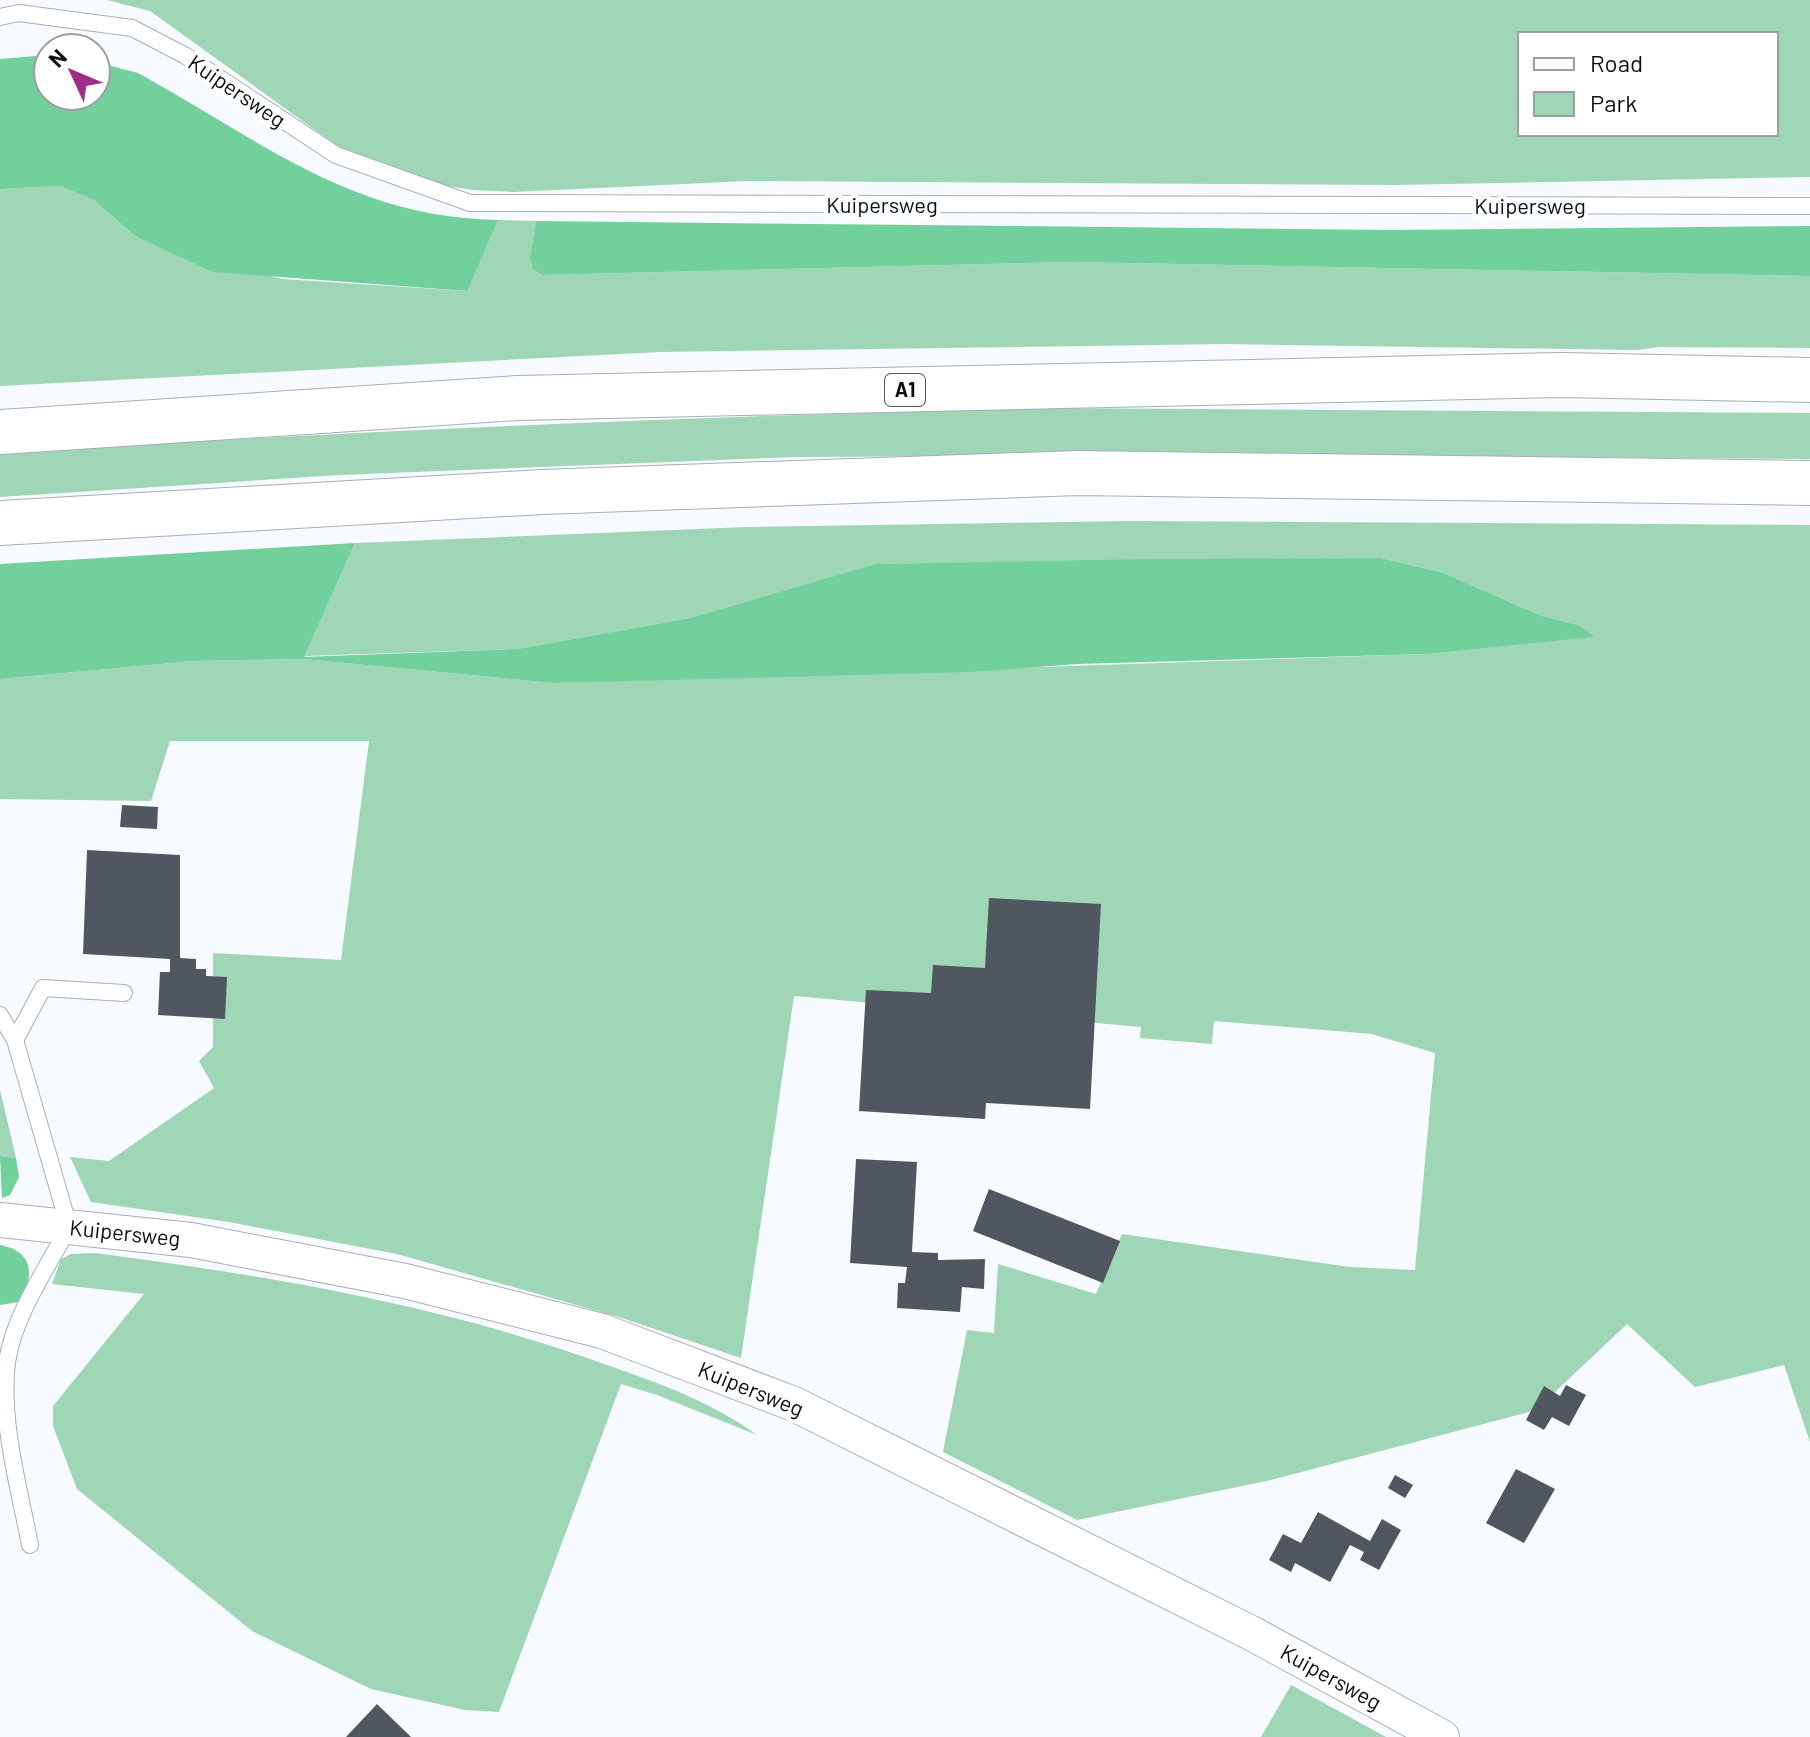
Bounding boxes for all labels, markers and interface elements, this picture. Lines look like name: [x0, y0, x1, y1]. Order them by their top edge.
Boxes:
north arrow: [32, 32, 112, 112]
legend: [1518, 32, 1778, 136]
text: N: [42, 43, 71, 72]
street label: Kuipersweg: [184, 48, 291, 132]
text: Road: [1590, 48, 1643, 77]
text: Park: [1590, 88, 1637, 117]
street label: Kuipersweg: [826, 191, 938, 217]
street label: Kuipersweg: [1474, 192, 1586, 218]
road number: A1: [885, 374, 925, 406]
street label: Kuipersweg: [68, 1213, 182, 1251]
street label: Kuipersweg: [695, 1355, 808, 1421]
street label: Kuipersweg: [1276, 1638, 1386, 1714]

